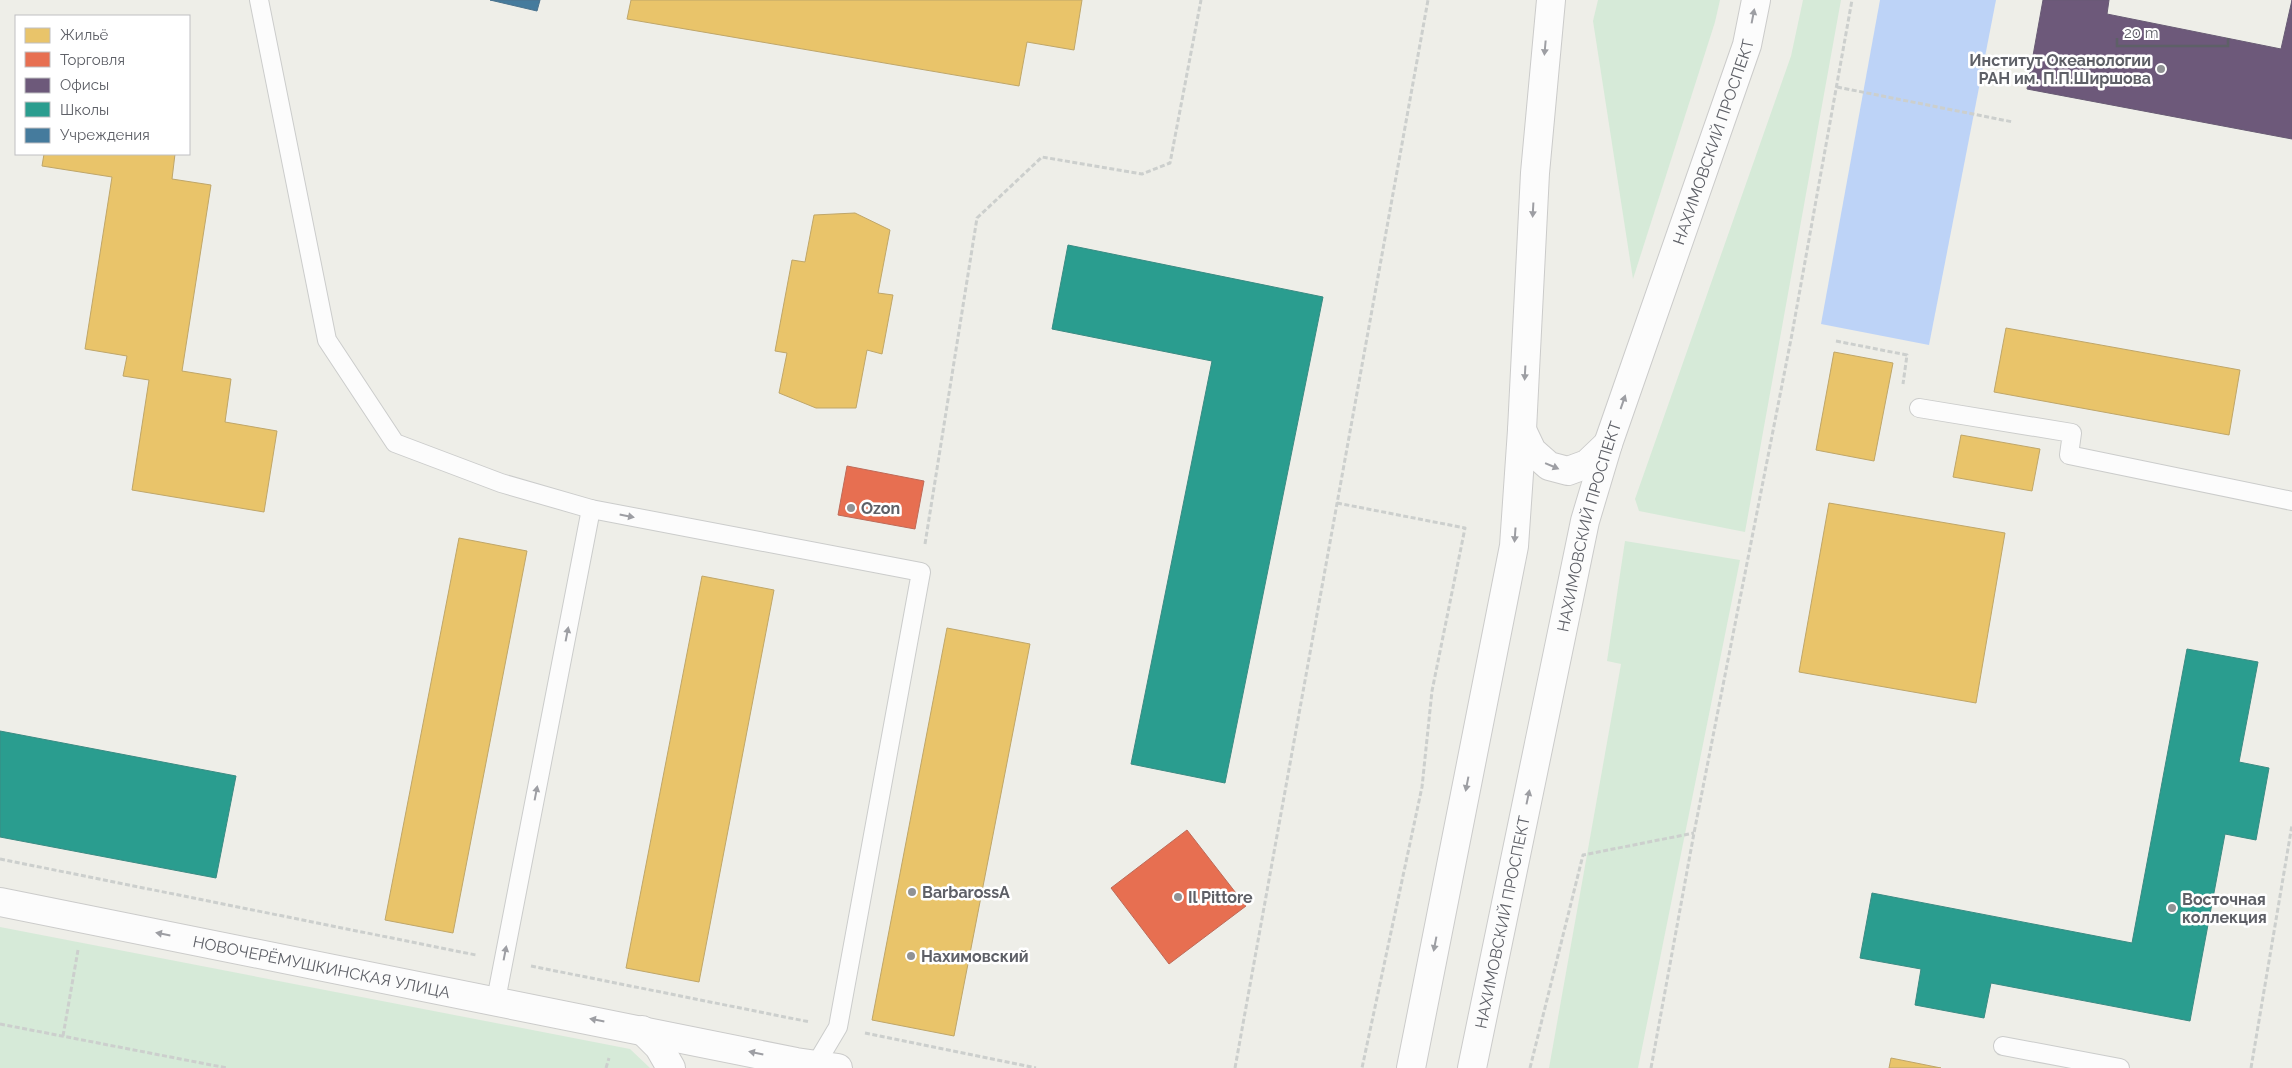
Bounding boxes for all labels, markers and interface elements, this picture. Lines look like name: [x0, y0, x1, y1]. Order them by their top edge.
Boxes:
one-way arrow: [1749, 8, 1757, 23]
legend: [15, 15, 190, 155]
scale bar: [2117, 15, 2228, 47]
text: 20 m: [2124, 24, 2159, 42]
text: Жильё: [60, 26, 109, 44]
street label: НАХИМОВСКИЙ ПРОСПЕКТ: [1669, 37, 1758, 247]
one-way arrow: [1541, 41, 1549, 57]
text: Торговля: [60, 51, 125, 69]
place label: Институт Океанологии РАН им. П.П.Ширшова: [1969, 51, 2151, 88]
marker: Институт Океанологии РАН им. П.П.Ширшова: [2155, 63, 2167, 75]
text: Офисы: [60, 76, 109, 94]
text: Школы: [60, 101, 109, 119]
text: Учреждения: [60, 126, 150, 144]
one-way arrow: [1529, 203, 1537, 219]
one-way arrow: [1521, 365, 1529, 381]
one-way arrow: [1620, 394, 1627, 409]
street label: НАХИМОВСКИЙ ПРОСПЕКТ: [1553, 419, 1625, 634]
one-way arrow: [1545, 461, 1560, 470]
place label: Ozon: [861, 499, 900, 518]
marker: Ozon: [845, 502, 857, 514]
one-way arrow: [619, 512, 634, 520]
one-way arrow: [1511, 527, 1519, 543]
one-way arrow: [563, 626, 571, 641]
one-way arrow: [1462, 777, 1470, 793]
one-way arrow: [532, 785, 540, 801]
one-way arrow: [1525, 789, 1533, 805]
street label: НАХИМОВСКИЙ ПРОСПЕКТ: [1471, 814, 1534, 1030]
place label: BarbarossA: [922, 883, 1010, 902]
marker: BarbarossA: [906, 886, 918, 898]
place label: Il Pittore: [1188, 888, 1253, 907]
place label: Восточная коллекция: [2182, 890, 2267, 927]
marker: Il Pittore: [1172, 891, 1184, 903]
marker: Восточная коллекция: [2166, 902, 2178, 914]
one-way arrow: [155, 930, 170, 938]
street label: НОВОЧЕРЁМУШКИНСКАЯ УЛИЦА: [191, 932, 452, 1002]
one-way arrow: [1431, 936, 1439, 952]
one-way arrow: [501, 944, 509, 960]
place label: Нахимовский: [921, 947, 1029, 966]
marker: Нахимовский: [905, 950, 917, 962]
one-way arrow: [588, 1016, 604, 1024]
one-way arrow: [747, 1049, 763, 1057]

